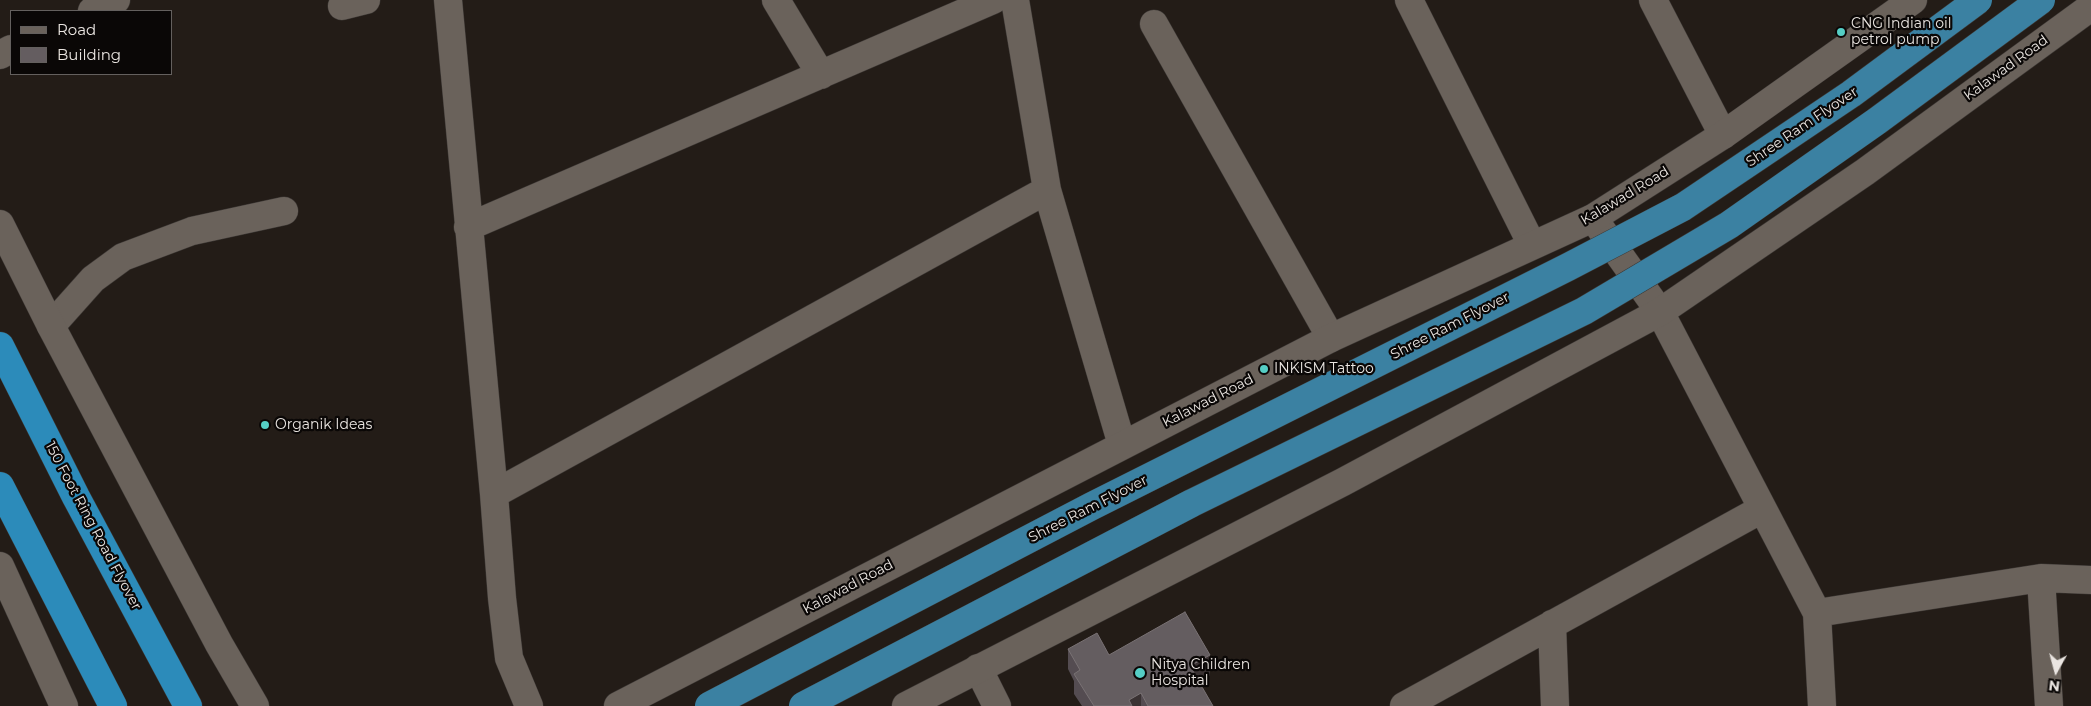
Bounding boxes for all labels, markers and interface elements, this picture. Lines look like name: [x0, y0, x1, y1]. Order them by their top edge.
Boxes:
legend: [10, 10, 172, 75]
place label: CNG Indian oil petrol pump: [1851, 16, 1951, 48]
text: Road: [57, 20, 96, 39]
marker: CNG Indian oil petrol pump: [1835, 26, 1847, 38]
street label: Kalawad Road: [1961, 32, 2051, 104]
text: Building: [57, 45, 121, 64]
street label: Shree Ram Flyover: [1743, 83, 1861, 171]
street label: Kalawad Road: [1578, 163, 1672, 229]
street label: Shree Ram Flyover: [1388, 289, 1512, 363]
place label: INKISM Tattoo: [1274, 361, 1374, 377]
marker: INKISM Tattoo: [1258, 363, 1270, 375]
street label: Kalawad Road: [1160, 371, 1256, 431]
place label: Organik Ideas: [275, 417, 372, 433]
marker: Organik Ideas: [259, 419, 271, 431]
street label: 150 Foot Ring Road Flyover: [41, 439, 145, 613]
street label: Shree Ram Flyover: [1026, 472, 1150, 546]
street label: Kalawad Road: [800, 556, 896, 618]
north arrow: [2031, 646, 2081, 696]
place label: Nitya Children Hospital: [1151, 657, 1250, 690]
marker: Nitya Children Hospital: [1133, 666, 1147, 680]
text: N: [2047, 676, 2061, 696]

